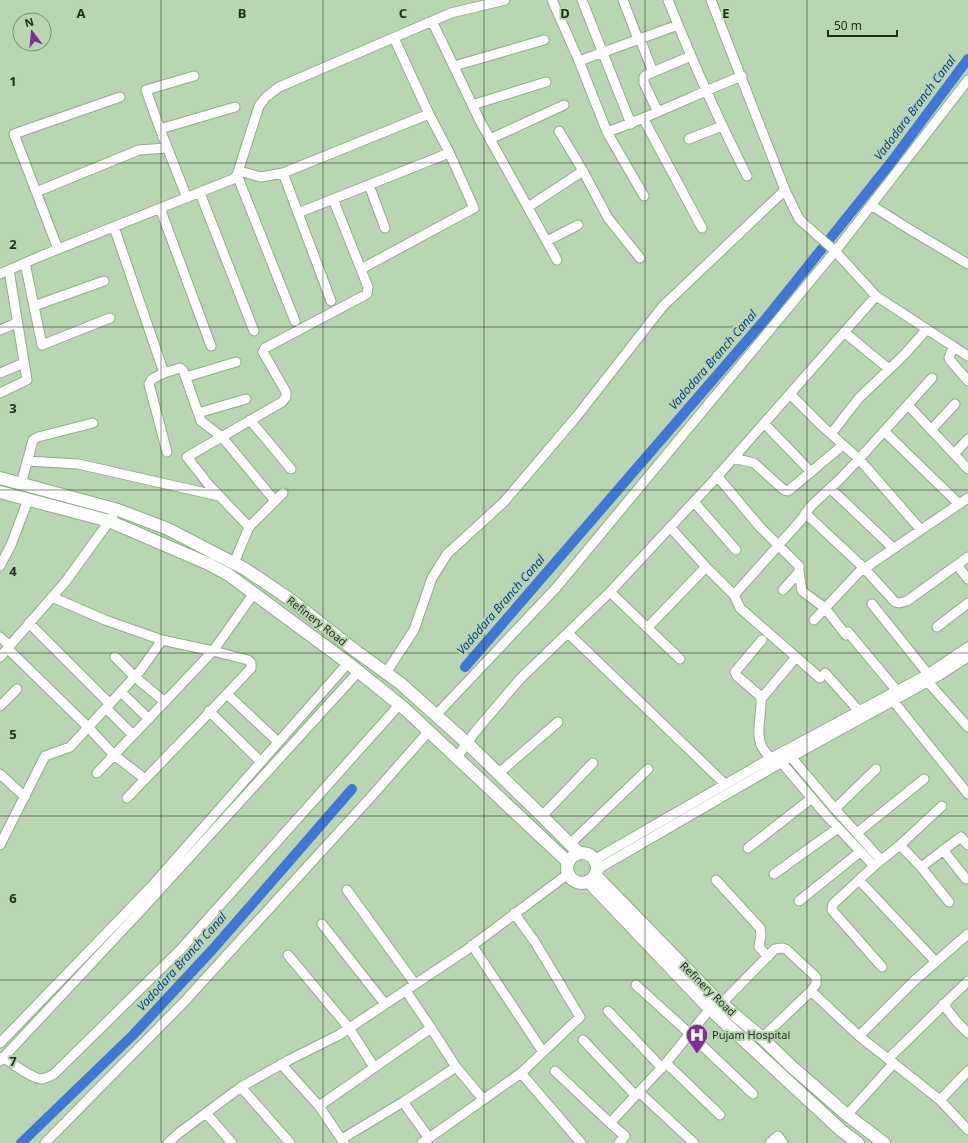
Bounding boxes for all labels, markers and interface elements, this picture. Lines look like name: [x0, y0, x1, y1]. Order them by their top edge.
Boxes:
text: A: [77, 4, 86, 22]
text: B: [238, 4, 246, 22]
text: C: [399, 4, 407, 22]
text: D: [560, 4, 570, 22]
text: E: [722, 4, 730, 22]
north arrow: [12, 12, 52, 52]
scale bar: [828, 12, 897, 38]
text: N: [23, 13, 35, 30]
text: 50 m: [834, 17, 862, 34]
water label: Vadodara Branch Canal: [870, 51, 960, 163]
text: 1: [9, 72, 17, 90]
text: 2: [9, 235, 17, 253]
water label: Vadodara Branch Canal: [665, 306, 761, 413]
text: 3: [9, 399, 17, 417]
water label: Vadodara Branch Canal: [453, 551, 549, 658]
text: 4: [9, 562, 17, 580]
street label: Refinery Road: [284, 592, 350, 649]
text: 5: [9, 725, 17, 743]
text: 6: [9, 889, 17, 907]
water label: Vadodara Branch Canal: [133, 908, 231, 1014]
street label: Refinery Road: [677, 958, 739, 1019]
hospital icon: Pujam Hospital: [684, 1022, 710, 1055]
place label: Pujam Hospital: [712, 1027, 790, 1042]
text: 7: [9, 1052, 17, 1070]

